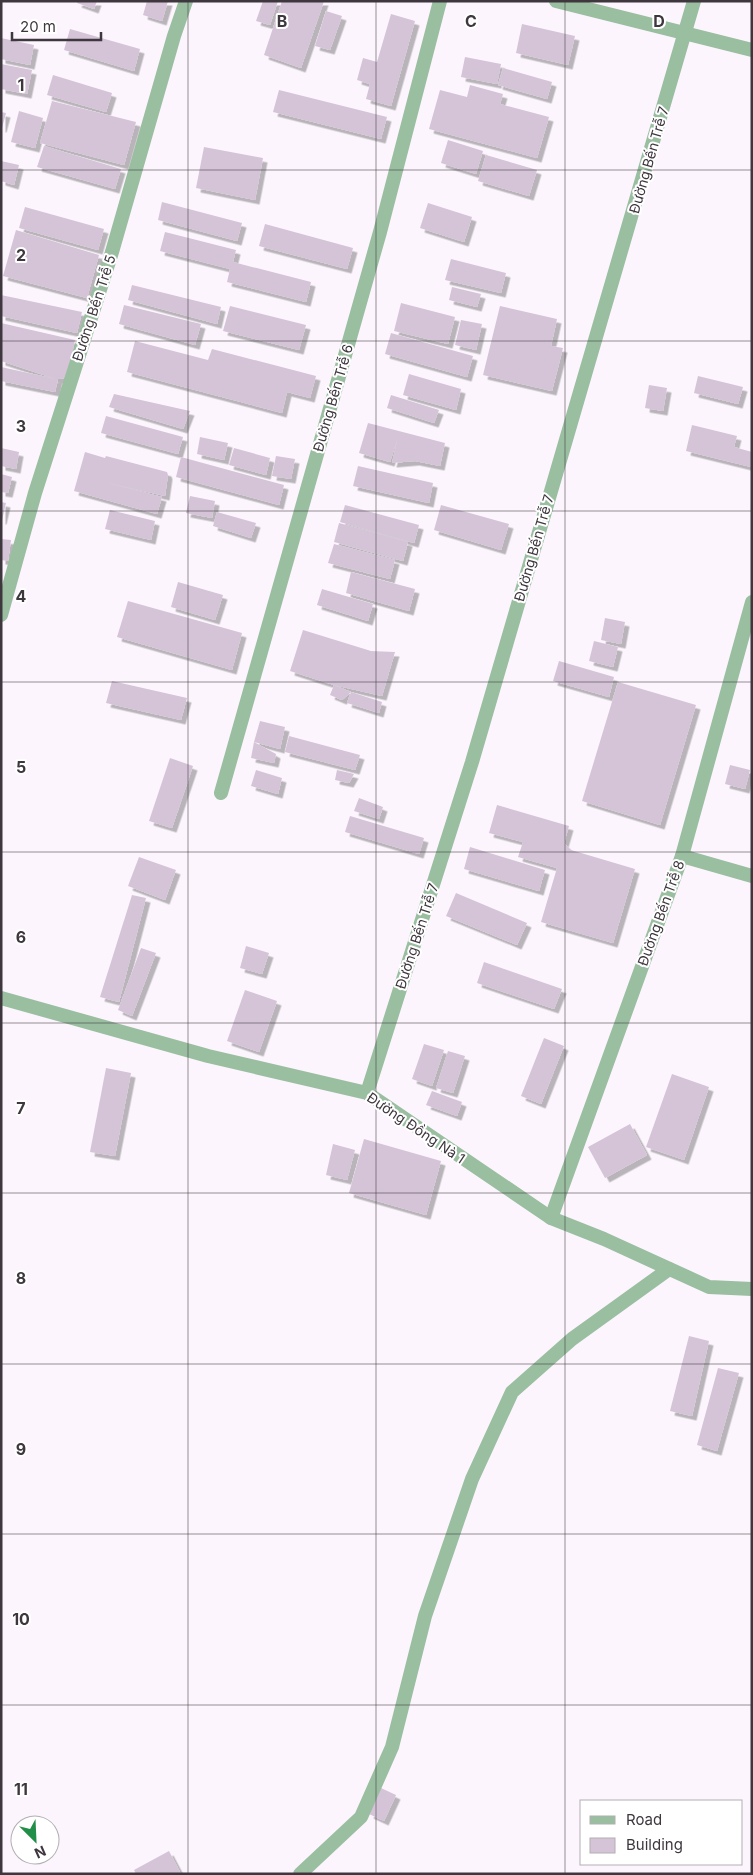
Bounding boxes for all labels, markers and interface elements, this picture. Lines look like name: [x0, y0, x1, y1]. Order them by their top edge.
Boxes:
scale bar: [12, 10, 101, 42]
text: B: [277, 11, 287, 31]
text: C: [465, 11, 477, 31]
text: D: [653, 11, 665, 31]
text: 20 m: [20, 17, 56, 36]
text: 1: [18, 75, 24, 95]
street label: Đường Bến Trễ 7: [625, 104, 672, 215]
text: 2: [16, 245, 26, 265]
street label: Đường Bến Trễ 5: [68, 252, 119, 363]
street label: Đường Bến Trễ 6: [309, 342, 356, 454]
text: 3: [16, 416, 26, 436]
street label: Đường Bến Trễ 7: [510, 492, 557, 603]
text: 4: [16, 586, 27, 606]
text: 5: [16, 757, 26, 777]
street label: Đường Bến Trễ 8: [634, 858, 688, 968]
street label: Đường Bến Trễ 7: [391, 881, 442, 991]
text: 6: [16, 927, 26, 947]
street label: Đường Đồng Nà 1: [364, 1088, 469, 1167]
text: 7: [16, 1098, 26, 1118]
text: 8: [16, 1268, 26, 1288]
text: 9: [16, 1439, 26, 1459]
text: 10: [12, 1609, 30, 1629]
text: 11: [14, 1779, 28, 1799]
legend: [580, 1800, 743, 1865]
text: Road: [626, 1810, 662, 1829]
north arrow: [10, 1815, 60, 1865]
text: Building: [626, 1835, 683, 1854]
text: N: [32, 1842, 49, 1862]

